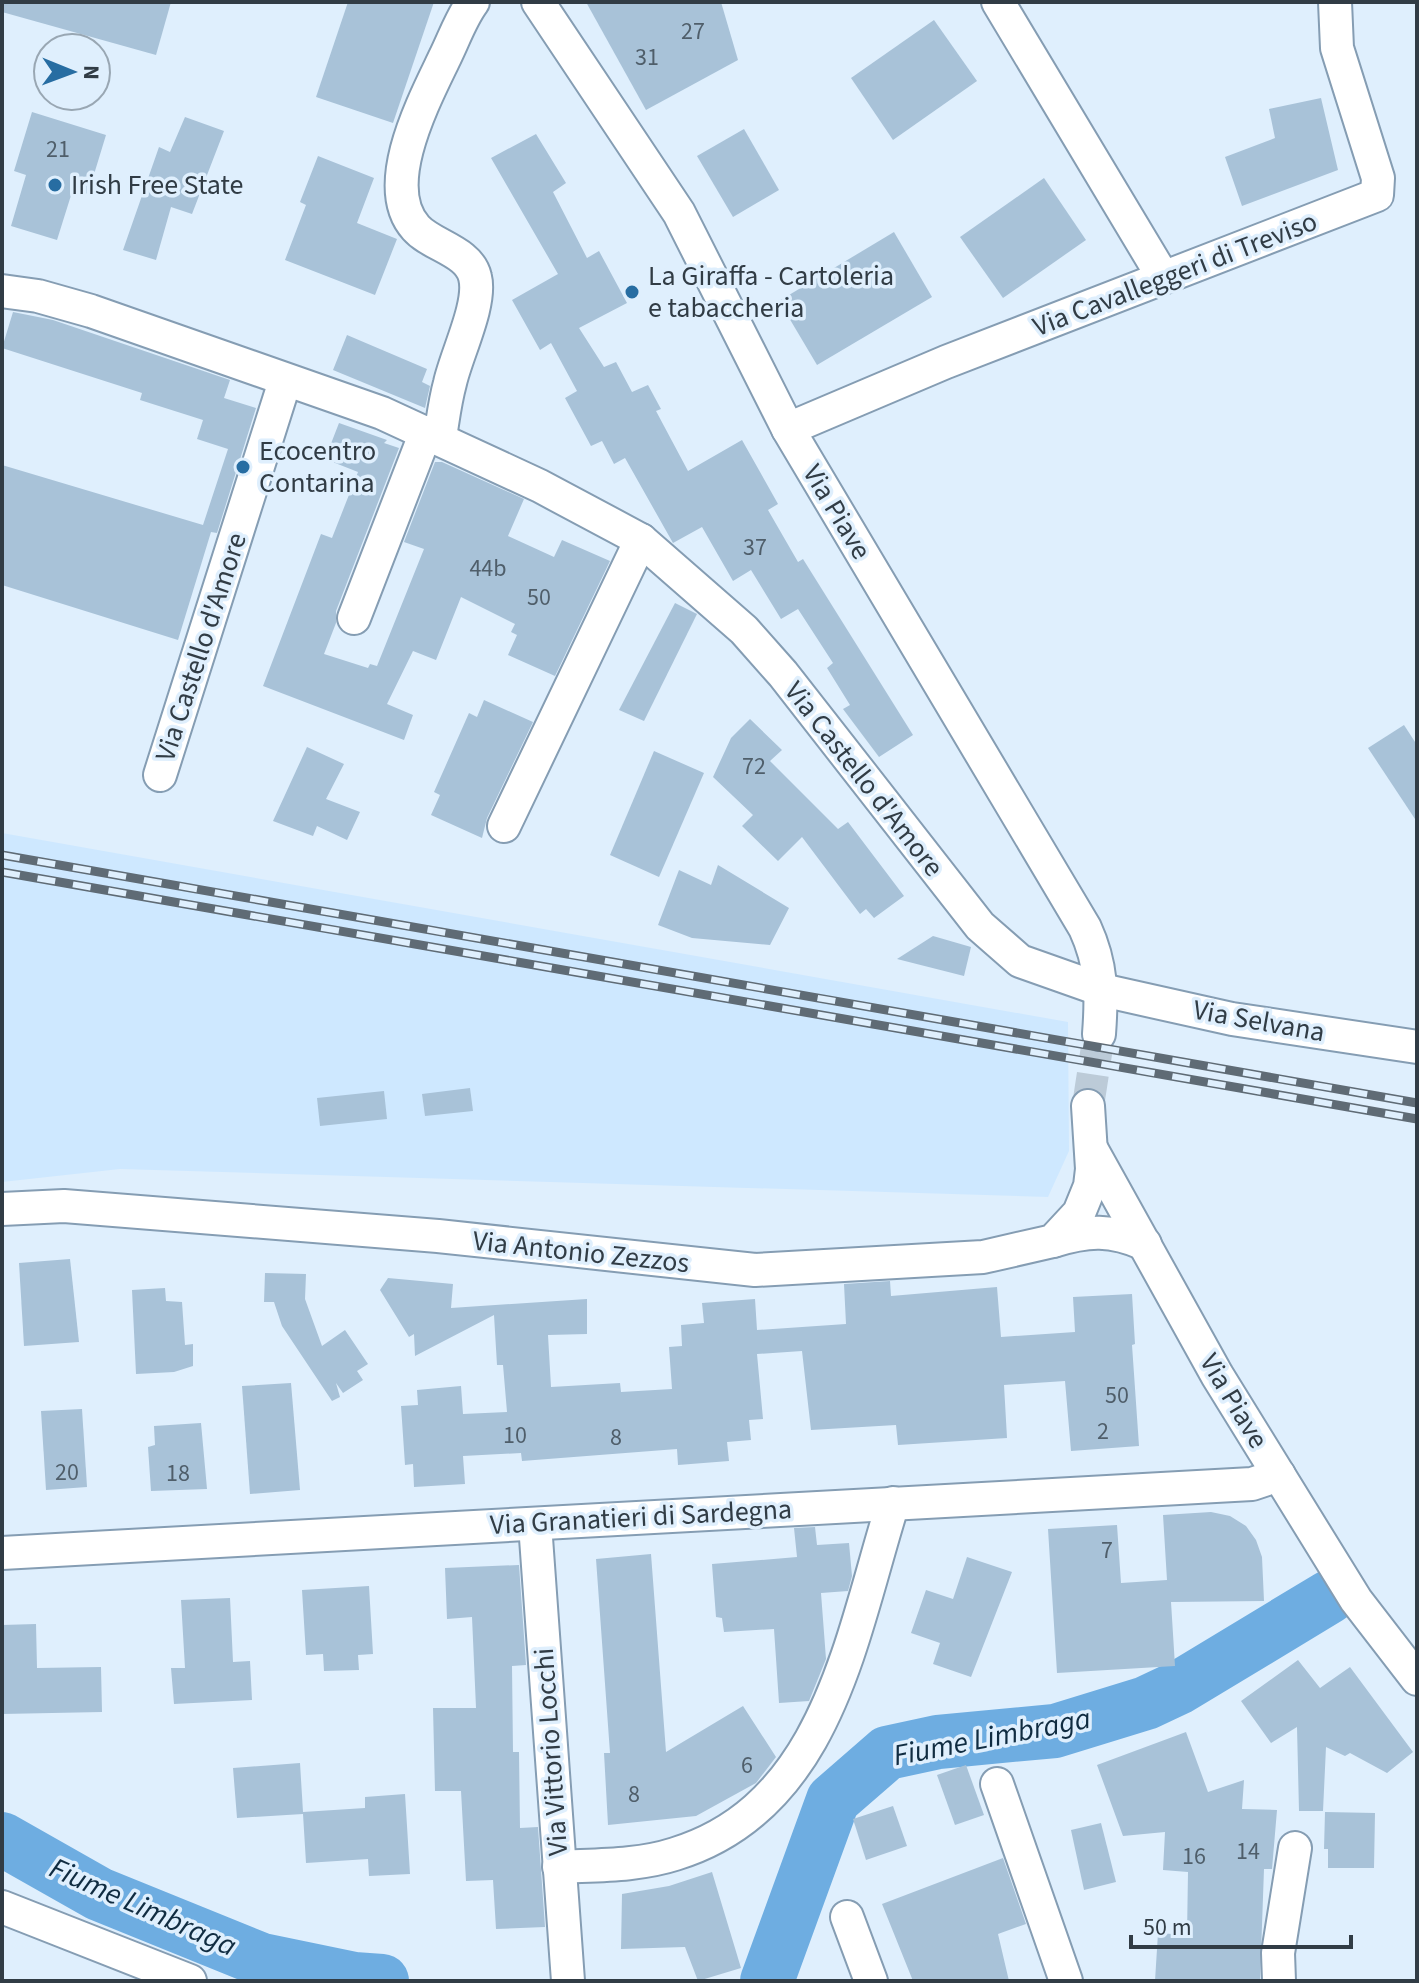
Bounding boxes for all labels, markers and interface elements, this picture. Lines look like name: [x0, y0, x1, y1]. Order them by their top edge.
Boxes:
house number: 27: [681, 14, 705, 49]
north arrow: [32, 32, 112, 112]
house number: 31: [635, 40, 659, 75]
text: N: [75, 65, 107, 80]
house number: 21: [46, 132, 70, 167]
place label: Irish Free State: [71, 165, 243, 205]
marker: Irish Free State: [46, 176, 64, 194]
street label: Via Cavalleggeri di Treviso: [1027, 201, 1323, 347]
place label: La Giraffa - Cartoleria e tabaccheria: [648, 256, 894, 328]
marker: La Giraffa - Cartoleria e tabaccheria: [623, 283, 641, 301]
place label: Ecocentro Contarina: [259, 431, 376, 503]
street label: Via Piave: [793, 457, 881, 567]
marker: Ecocentro Contarina: [234, 458, 252, 476]
street label: Via Castello d'Amore: [145, 528, 257, 766]
house number: 37: [743, 530, 767, 565]
house number: 44b: [469, 551, 507, 586]
house number: 50: [527, 580, 551, 615]
street label: Via Castello d'Amore: [775, 673, 953, 885]
house number: 72: [742, 749, 766, 784]
street label: Via Selvana: [1190, 990, 1328, 1052]
street label: Via Antonio Zezzos: [471, 1221, 691, 1283]
street label: Via Piave: [1190, 1346, 1278, 1456]
house number: 50: [1105, 1378, 1129, 1413]
house number: 2: [1097, 1414, 1109, 1449]
house number: 10: [503, 1418, 527, 1453]
house number: 8: [610, 1420, 622, 1455]
house number: 20: [55, 1455, 79, 1490]
house number: 18: [166, 1456, 190, 1491]
street label: Via Granatieri di Sardegna: [489, 1489, 793, 1545]
house number: 7: [1101, 1533, 1113, 1568]
street label: Via Vittorio Locchi: [524, 1647, 578, 1857]
water label: Fiume Limbraga: [890, 1697, 1094, 1777]
house number: 6: [741, 1748, 753, 1783]
house number: 8: [628, 1777, 640, 1812]
house number: 14: [1236, 1834, 1260, 1869]
house number: 16: [1182, 1839, 1206, 1874]
water label: Fiume Limbraga: [43, 1847, 243, 1967]
scale bar: [1131, 1899, 1351, 1949]
text: 50 m: [1143, 1910, 1192, 1945]

